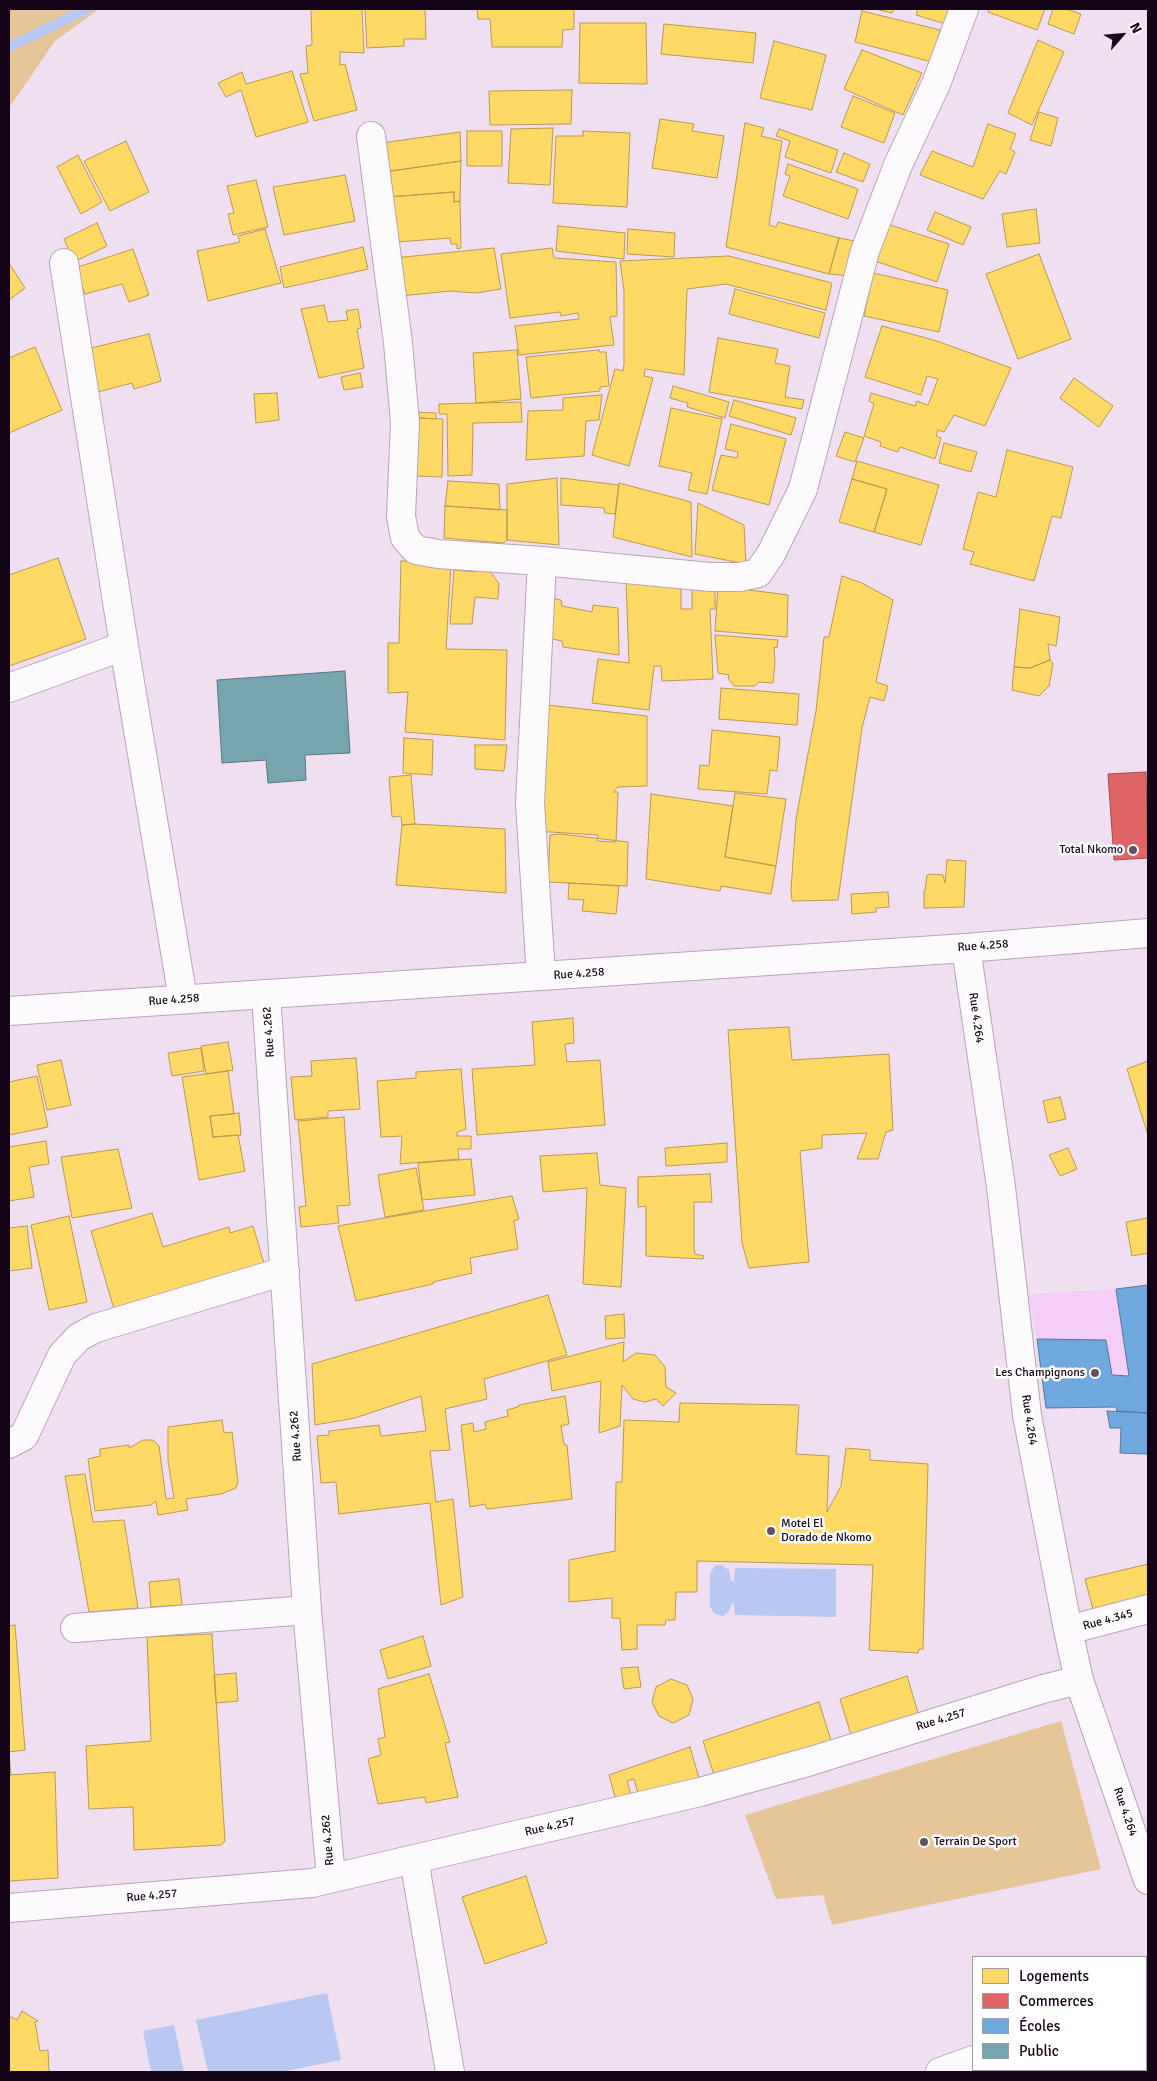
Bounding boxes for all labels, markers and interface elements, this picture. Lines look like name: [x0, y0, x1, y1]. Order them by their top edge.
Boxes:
north arrow: [1097, 10, 1147, 60]
text: N: [1126, 20, 1146, 36]
place label: Total Nkomo: [1060, 843, 1123, 857]
marker: Total Nkomo: [1127, 844, 1139, 856]
street label: Rue 4.258: [957, 937, 1009, 955]
street label: Rue 4.258: [553, 965, 605, 983]
street label: Rue 4.258: [148, 991, 200, 1009]
street label: Rue 4.264: [965, 992, 987, 1044]
street label: Rue 4.262: [260, 1006, 278, 1058]
place label: Les Champignons: [995, 1366, 1085, 1380]
marker: Les Champignons: [1089, 1367, 1101, 1379]
street label: Rue 4.264: [1018, 1394, 1040, 1446]
street label: Rue 4.262: [287, 1410, 305, 1462]
place label: Motel El Dorado de Nkomo: [781, 1517, 872, 1545]
marker: Motel El Dorado de Nkomo: [765, 1525, 777, 1537]
street label: Rue 4.345: [1081, 1606, 1135, 1634]
street label: Rue 4.257: [914, 1706, 968, 1734]
street label: Rue 4.264: [1110, 1785, 1140, 1839]
street label: Rue 4.262: [319, 1814, 337, 1866]
street label: Rue 4.257: [523, 1814, 577, 1840]
place label: Terrain De Sport: [934, 1835, 1017, 1849]
marker: Terrain De Sport: [918, 1836, 930, 1848]
street label: Rue 4.257: [126, 1887, 178, 1905]
legend: [972, 1956, 1147, 2071]
text: Logements: [1019, 1967, 1089, 1985]
text: Commerces: [1019, 1992, 1093, 2010]
text: Écoles: [1019, 2017, 1060, 2035]
text: Public: [1019, 2042, 1059, 2060]

